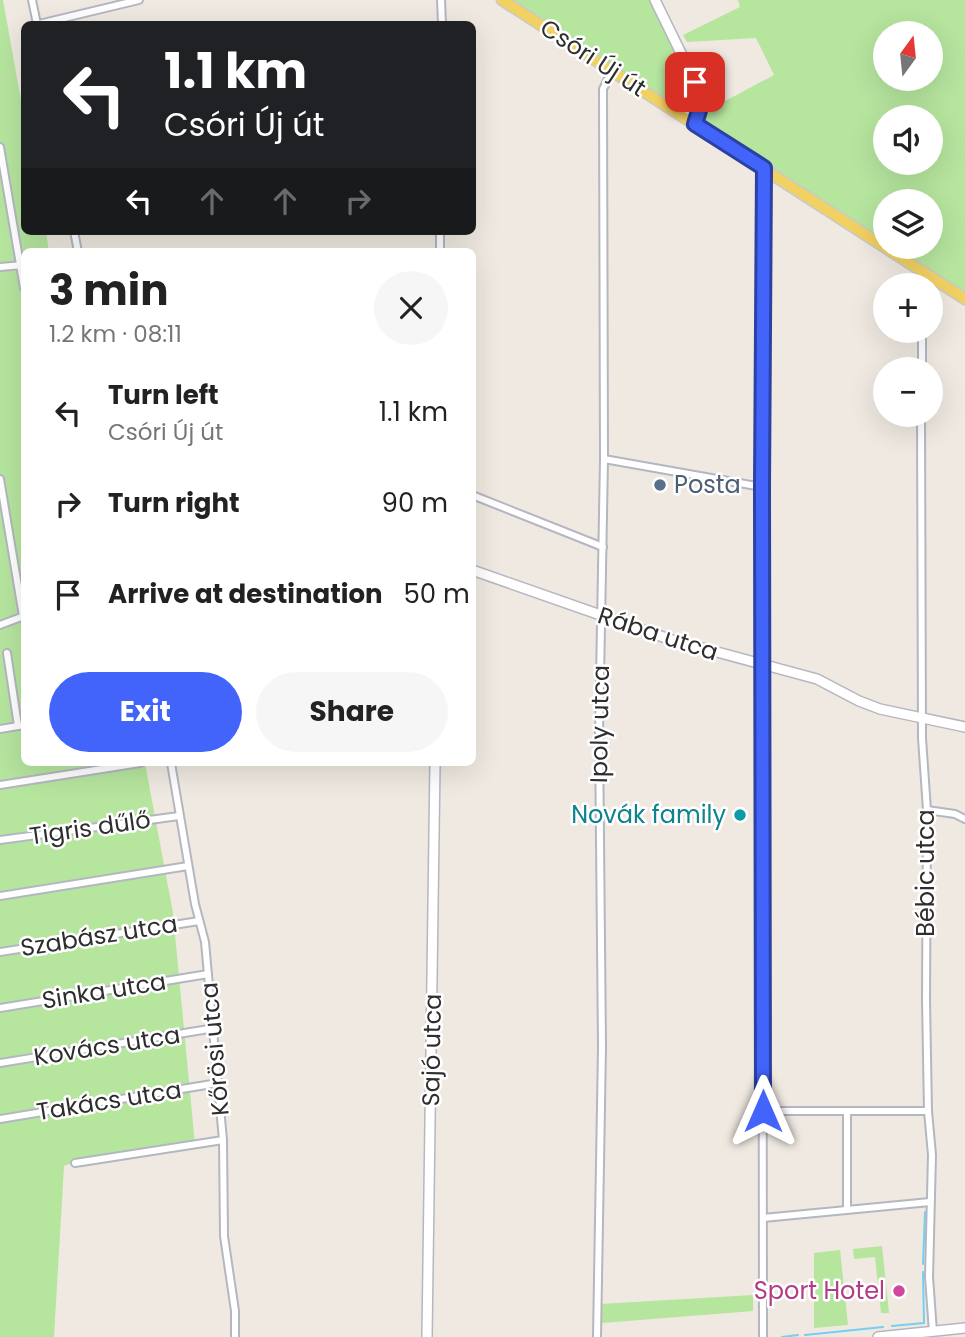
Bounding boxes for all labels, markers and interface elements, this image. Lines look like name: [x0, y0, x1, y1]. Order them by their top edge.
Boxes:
street label: Csóri Új út: [534, 11, 653, 104]
north arrow: [873, 21, 943, 91]
map controls: [873, 21, 943, 427]
text: 1.1 km: [164, 37, 307, 105]
icon: left: [49, 49, 140, 140]
pin: [665, 52, 725, 112]
icon: arrive: [676, 63, 714, 101]
text: Csóri Új út: [164, 102, 324, 147]
button: sound: [873, 105, 943, 175]
icon: left: [120, 182, 158, 220]
icon: ahead: [193, 182, 231, 220]
icon: ahead: [266, 182, 304, 220]
icon: right: [339, 182, 377, 220]
button: layers: [873, 189, 943, 259]
text: 3 min: [49, 261, 169, 320]
button: close: [374, 271, 448, 345]
button: +: [873, 273, 943, 343]
text: 1.2 km · 08:11: [49, 318, 182, 350]
button: −: [873, 357, 943, 427]
text: Turn left: [108, 377, 219, 413]
icon: left: [49, 394, 87, 432]
text: 1.1 km: [379, 394, 448, 430]
text: Csóri Új út: [108, 416, 223, 448]
place label: Posta: [674, 468, 741, 501]
marker: Posta: [652, 477, 668, 493]
icon: right: [49, 485, 87, 523]
text: Turn right: [108, 485, 240, 521]
text: 90 m: [382, 485, 448, 521]
icon: arrive: [49, 576, 87, 614]
text: Arrive at destination: [108, 576, 383, 612]
text: 50 m: [404, 576, 470, 612]
street label: Rába utca: [594, 599, 722, 668]
street label: Ipoly utca: [582, 665, 617, 783]
button: Exit: [49, 672, 242, 752]
button: Share: [256, 672, 448, 752]
place label: Novák family: [571, 798, 726, 831]
street label: Tigris dűlő: [27, 803, 153, 852]
marker: Novák family: [732, 807, 748, 823]
street label: Bébic utca: [909, 809, 942, 937]
street label: Szabász utca: [18, 907, 180, 964]
street label: Sinka utca: [39, 964, 168, 1017]
street label: Kőrösi utca: [192, 981, 237, 1117]
street label: Sajó utca: [414, 993, 449, 1107]
street label: Kovács utca: [31, 1018, 183, 1073]
street label: Takács utca: [34, 1073, 184, 1128]
position arrow: [726, 1074, 800, 1148]
place label: Sport Hotel: [754, 1274, 885, 1307]
marker: Sport Hotel: [891, 1283, 907, 1299]

